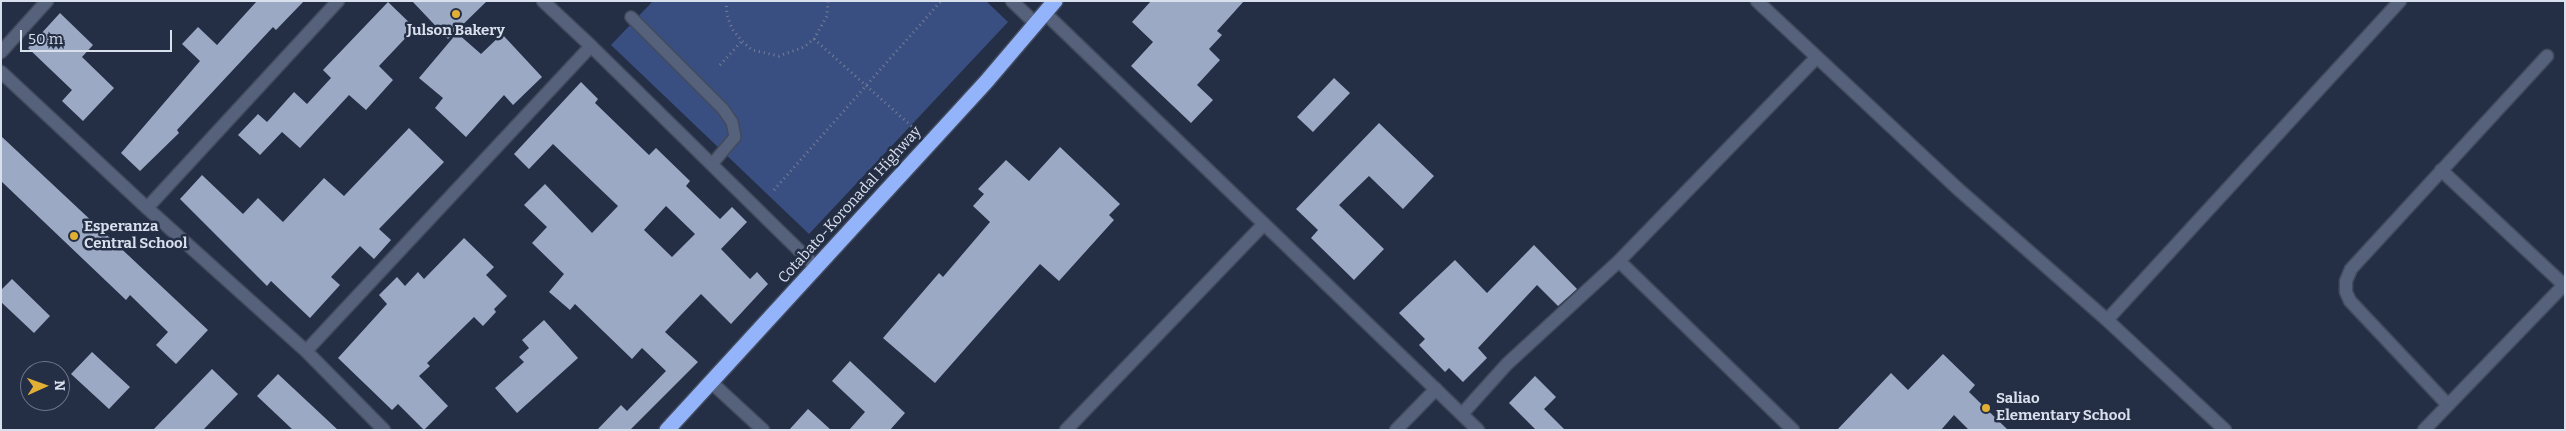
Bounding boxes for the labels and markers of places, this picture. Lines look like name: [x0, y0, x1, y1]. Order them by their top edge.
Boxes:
marker: Julson Bakery: [450, 8, 462, 20]
place label: Julson Bakery: [407, 22, 505, 40]
place label: Esperanza Central School: [84, 218, 187, 253]
marker: Esperanza Central School: [68, 230, 80, 242]
place label: Saliao Elementary School: [1996, 390, 2131, 425]
marker: Saliao Elementary School: [1980, 402, 1992, 414]

